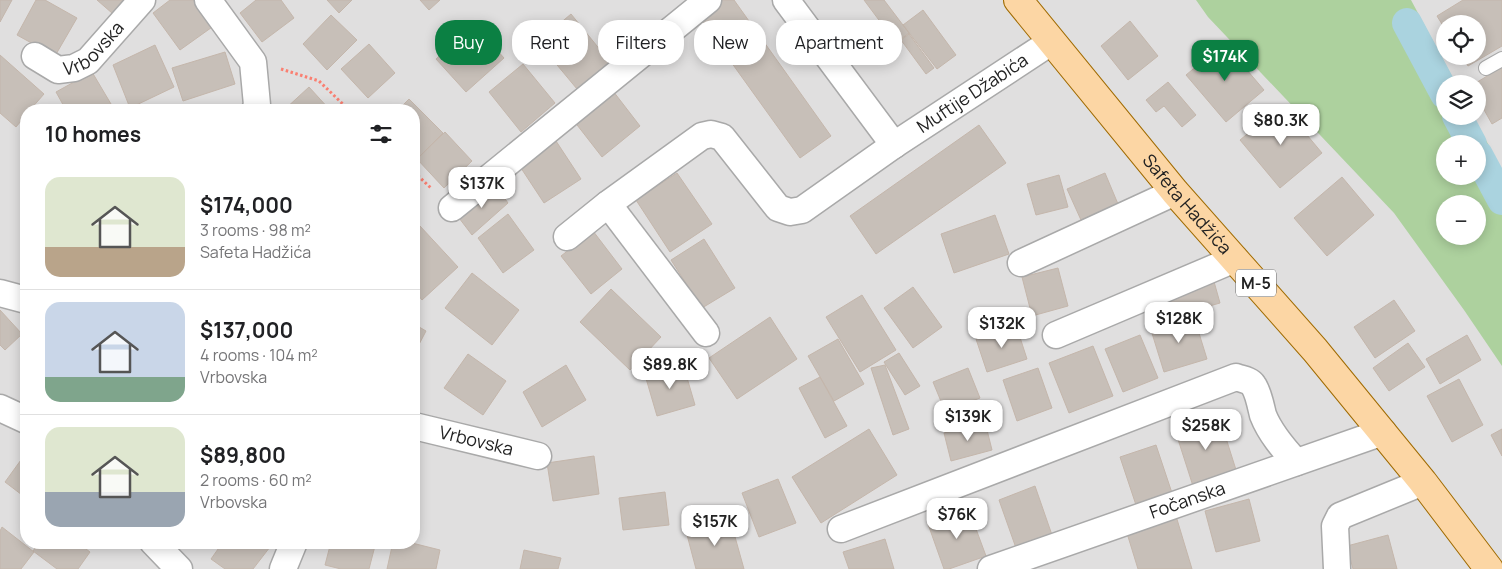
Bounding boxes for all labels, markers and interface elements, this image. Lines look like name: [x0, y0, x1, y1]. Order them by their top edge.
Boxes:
map controls: [1436, 15, 1486, 245]
button: locate: [1436, 15, 1486, 65]
street label: Vrbovska: [62, 16, 129, 80]
chip: Buy: [435, 20, 502, 65]
chip: Rent: [512, 20, 588, 65]
chip: Filters: [598, 20, 684, 65]
chip: New: [694, 20, 766, 65]
chip: Apartment: [776, 20, 902, 65]
pin: $174K: [1190, 39, 1260, 82]
text: $174K: [1202, 45, 1248, 67]
street label: Muftije Džabića: [912, 47, 1032, 138]
button: layers: [1436, 75, 1486, 125]
pin: $80.3K: [1240, 104, 1322, 146]
text: $80.3K: [1254, 109, 1308, 131]
text: 10 homes: [45, 120, 141, 148]
icon: filters: [367, 120, 395, 148]
button: +: [1436, 135, 1486, 185]
street label: Safeta Hadžića: [1138, 148, 1237, 259]
pin: $137K: [447, 166, 517, 209]
text: $137K: [459, 172, 505, 194]
text: $174,000: [200, 191, 293, 219]
button: −: [1436, 195, 1486, 245]
icon: home: [85, 197, 145, 257]
text: 3 rooms · 98 m²: [200, 219, 311, 241]
text: Safeta Hadžića: [200, 241, 311, 263]
road number: M-5: [1236, 270, 1276, 296]
pin: $128K: [1144, 302, 1214, 344]
pin: $132K: [967, 306, 1037, 349]
text: $128K: [1156, 307, 1202, 329]
text: $132K: [979, 312, 1025, 334]
text: $137,000: [200, 316, 293, 344]
icon: home: [85, 322, 145, 382]
text: 4 rooms · 104 m²: [200, 344, 318, 366]
pin: $89.8K: [629, 348, 711, 390]
text: $89.8K: [643, 353, 697, 375]
text: Vrbovska: [200, 366, 267, 388]
pin: $139K: [933, 400, 1003, 442]
text: $139K: [945, 405, 991, 427]
pin: $258K: [1171, 408, 1241, 451]
text: $258K: [1181, 414, 1231, 436]
street label: Vrbovska: [437, 420, 516, 461]
text: $89,800: [200, 441, 286, 469]
icon: home: [85, 447, 145, 507]
text: 2 rooms · 60 m²: [200, 469, 312, 491]
street label: Fočanska: [1146, 475, 1228, 524]
text: Vrbovska: [200, 491, 267, 513]
pin: $76K: [927, 498, 987, 540]
text: $76K: [938, 503, 976, 525]
pin: $157K: [680, 504, 750, 547]
text: $157K: [692, 510, 738, 532]

